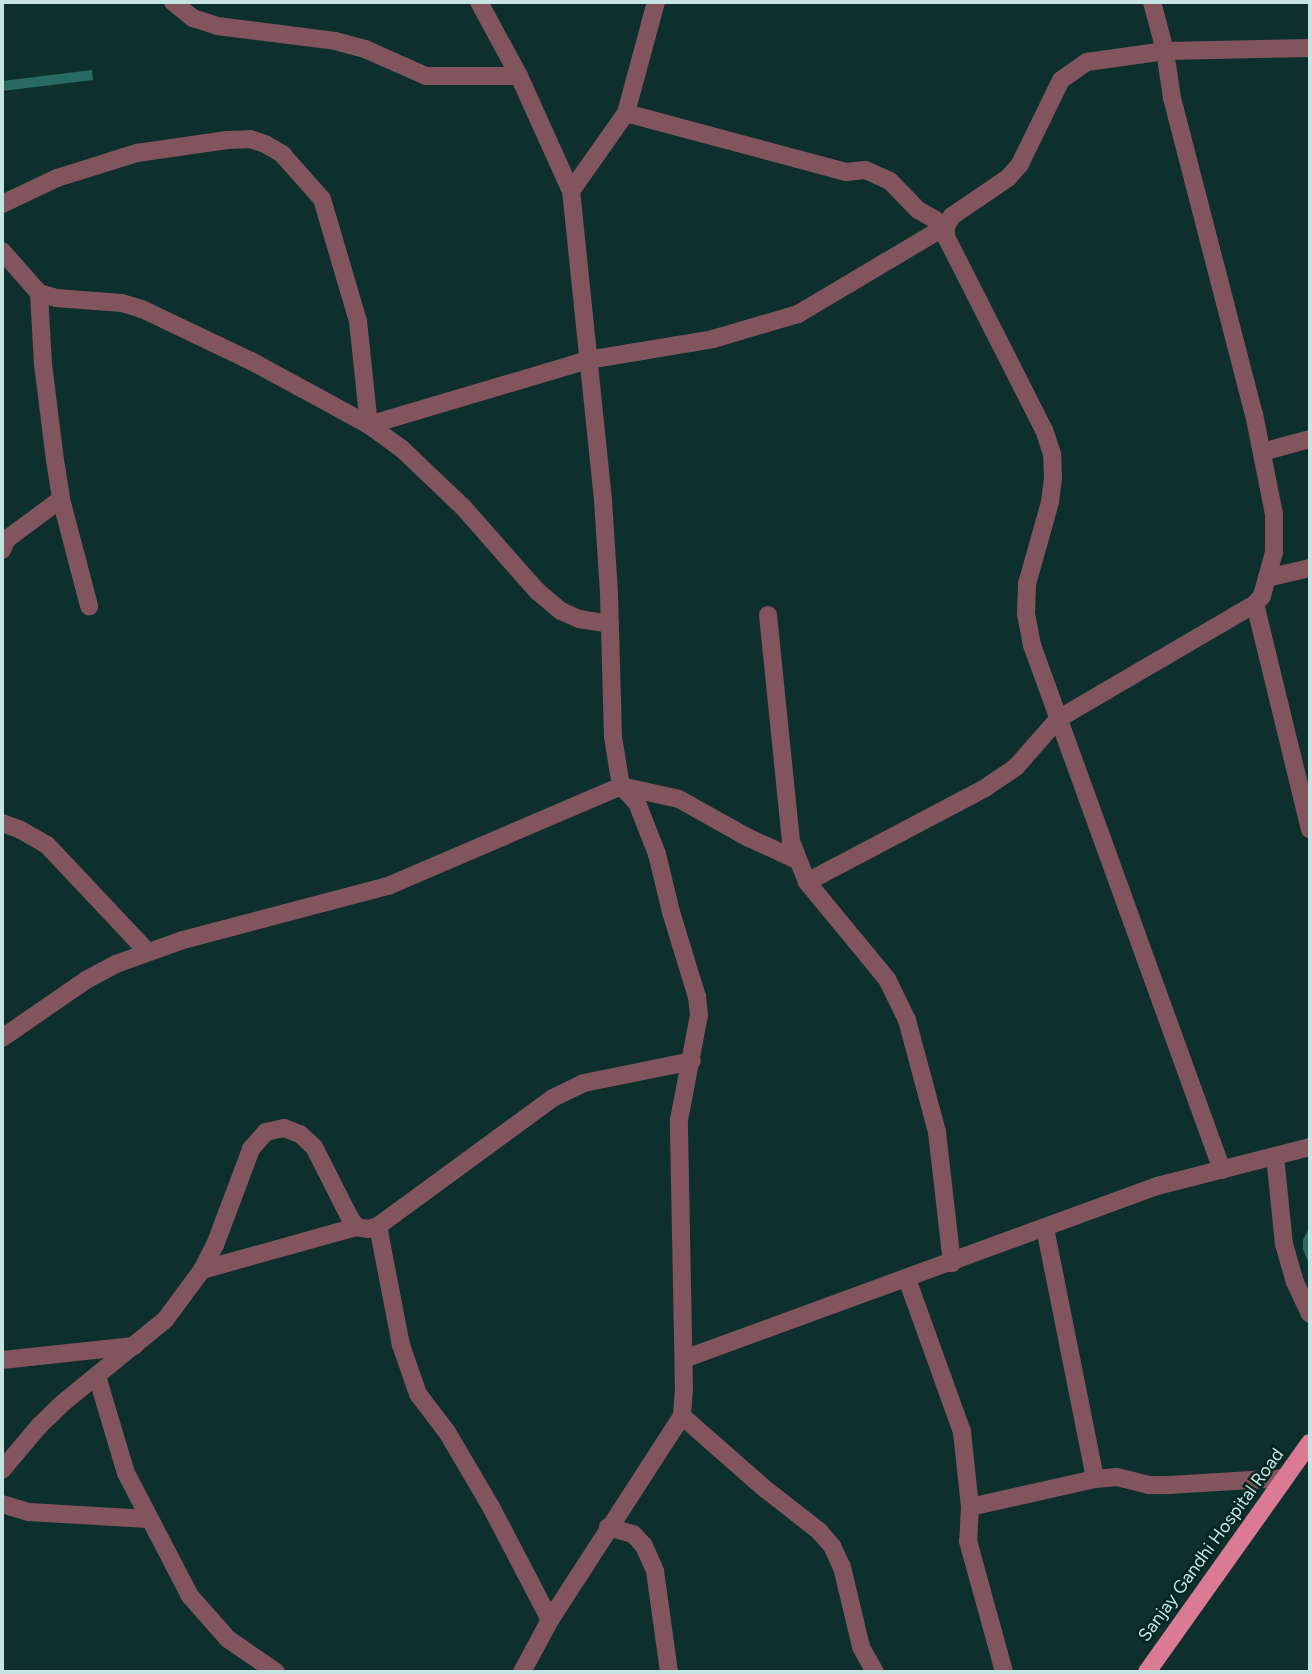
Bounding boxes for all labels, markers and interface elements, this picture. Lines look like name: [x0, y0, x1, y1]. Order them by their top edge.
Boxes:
street label: Sanjay Gandhi Hospital Road: [1134, 1444, 1288, 1646]

